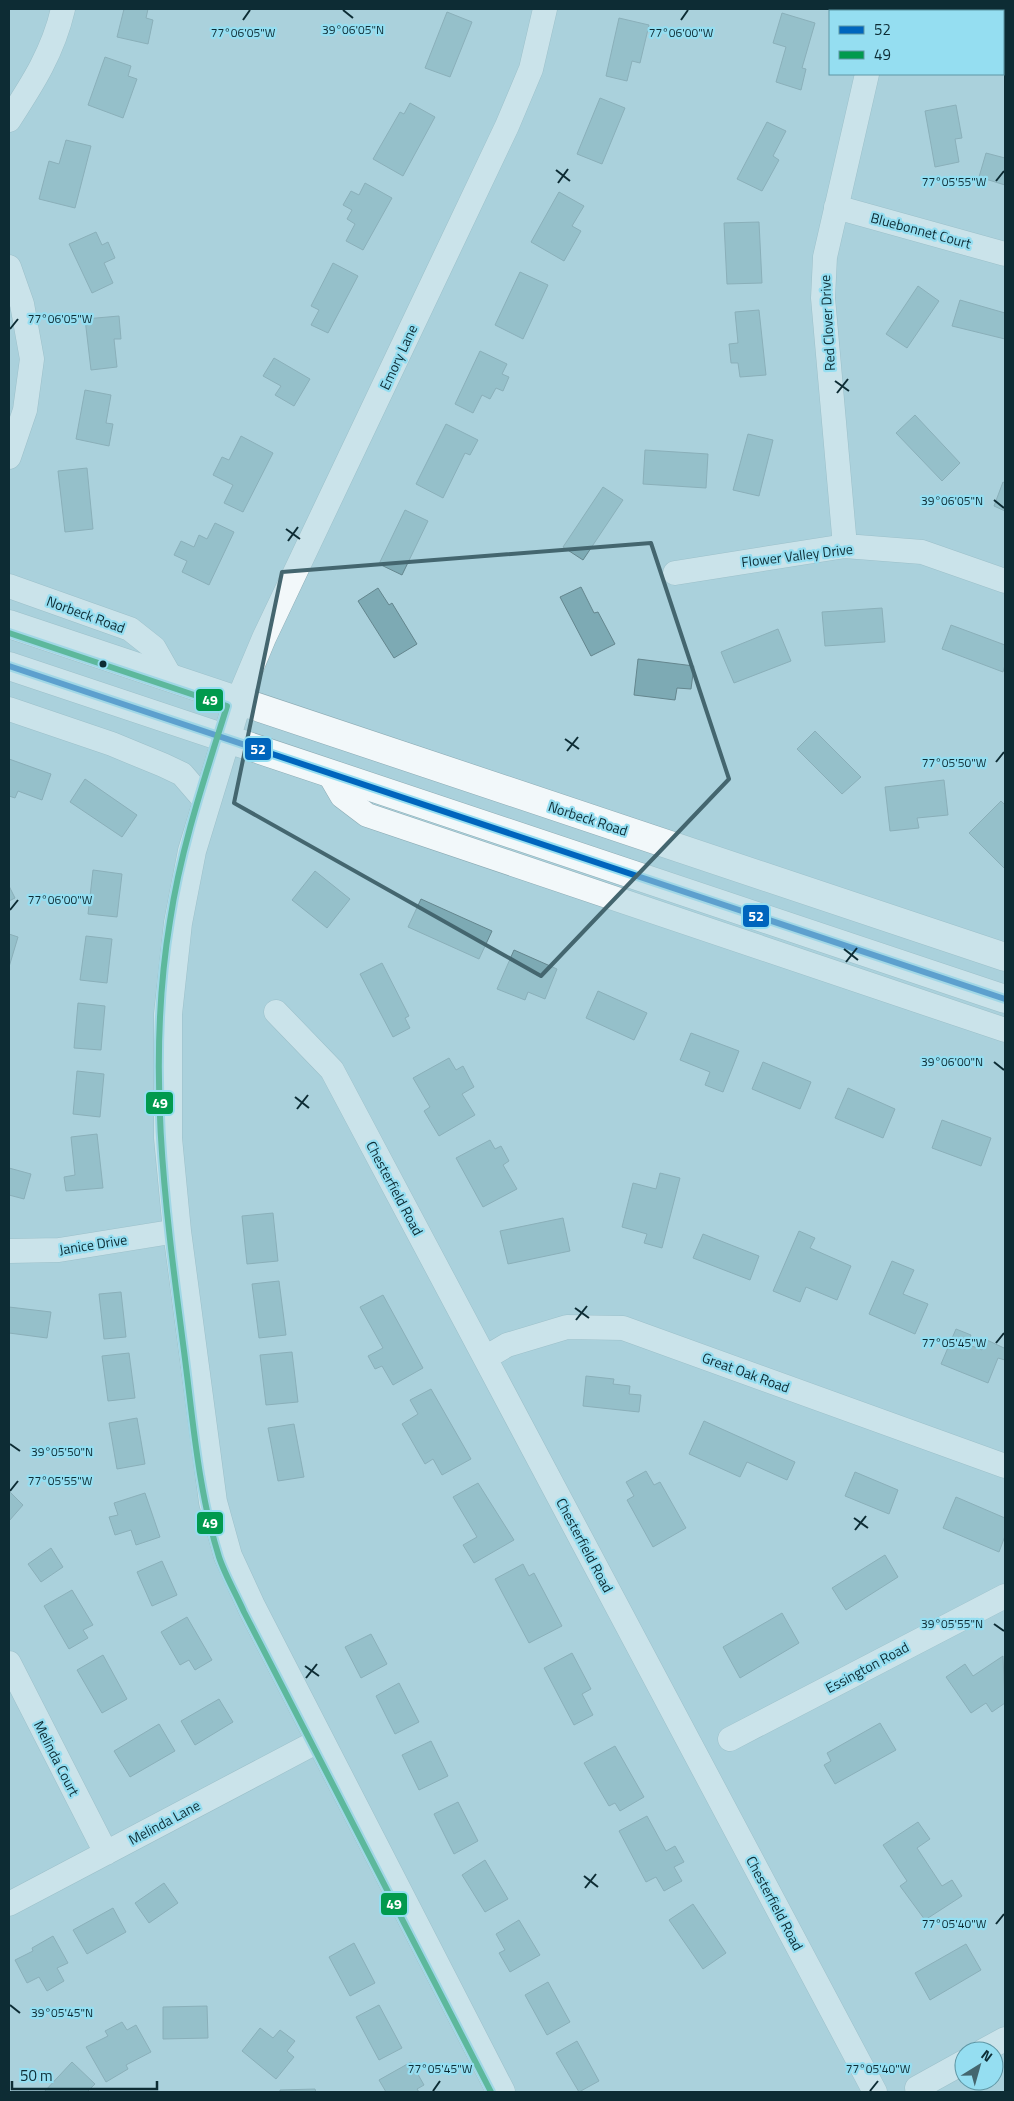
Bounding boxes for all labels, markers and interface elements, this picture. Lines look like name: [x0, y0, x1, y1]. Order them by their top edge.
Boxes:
legend: [829, 10, 1004, 75]
text: 52: [874, 18, 891, 41]
text: 39°06'05"N: [322, 20, 384, 39]
text: 77°06'05"W: [211, 23, 276, 42]
text: 77°06'00"W: [649, 23, 714, 42]
text: 49: [874, 43, 891, 66]
text: 77°05'55"W: [922, 172, 987, 191]
street label: Bluebonnet Court: [868, 206, 974, 254]
street label: Red Clover Drive: [814, 274, 840, 372]
text: 77°06'05"W: [28, 309, 93, 328]
street label: Emory Lane: [374, 321, 422, 393]
text: 39°06'05"N: [921, 491, 983, 510]
street label: Flower Valley Drive: [740, 538, 854, 572]
street label: Norbeck Road: [44, 590, 128, 638]
unlabelled marker: [98, 659, 108, 669]
line badge: 49: [195, 688, 224, 712]
text: 49: [202, 689, 218, 710]
line badge: 52: [244, 737, 272, 761]
text: 52: [250, 738, 266, 759]
text: 77°05'50"W: [922, 753, 987, 772]
street label: Norbeck Road: [546, 795, 630, 841]
text: 77°06'00"W: [28, 890, 93, 909]
line badge: 52: [742, 904, 770, 928]
text: 52: [748, 905, 764, 926]
text: 39°06'00"N: [921, 1052, 983, 1071]
line badge: 49: [145, 1091, 174, 1115]
text: 49: [152, 1092, 168, 1113]
street label: Chesterfield Road: [361, 1137, 429, 1239]
street label: Janice Drive: [58, 1228, 128, 1260]
text: 77°05'45"W: [922, 1333, 987, 1352]
street label: Great Oak Road: [699, 1346, 793, 1398]
text: 39°05'50"N: [31, 1442, 93, 1461]
text: 77°05'55"W: [28, 1471, 93, 1490]
street label: Chesterfield Road: [551, 1494, 619, 1596]
line badge: 49: [196, 1511, 224, 1535]
text: 49: [202, 1512, 218, 1533]
text: 39°05'55"N: [921, 1614, 983, 1633]
street label: Essington Road: [822, 1636, 912, 1698]
street label: Melinda Court: [29, 1717, 85, 1799]
street label: Melinda Lane: [124, 1794, 204, 1850]
street label: Chesterfield Road: [741, 1852, 809, 1954]
line badge: 49: [380, 1892, 408, 1916]
text: 49: [386, 1893, 402, 1914]
text: 77°05'40"W: [922, 1914, 987, 1933]
text: 39°05'45"N: [31, 2003, 93, 2022]
north arrow: [954, 2041, 1004, 2091]
text: N: [977, 2044, 997, 2067]
scale bar: [12, 2058, 158, 2090]
text: 77°05'45"W: [408, 2059, 473, 2078]
text: 77°05'40"W: [846, 2059, 911, 2078]
text: 50 m: [20, 2064, 53, 2087]

